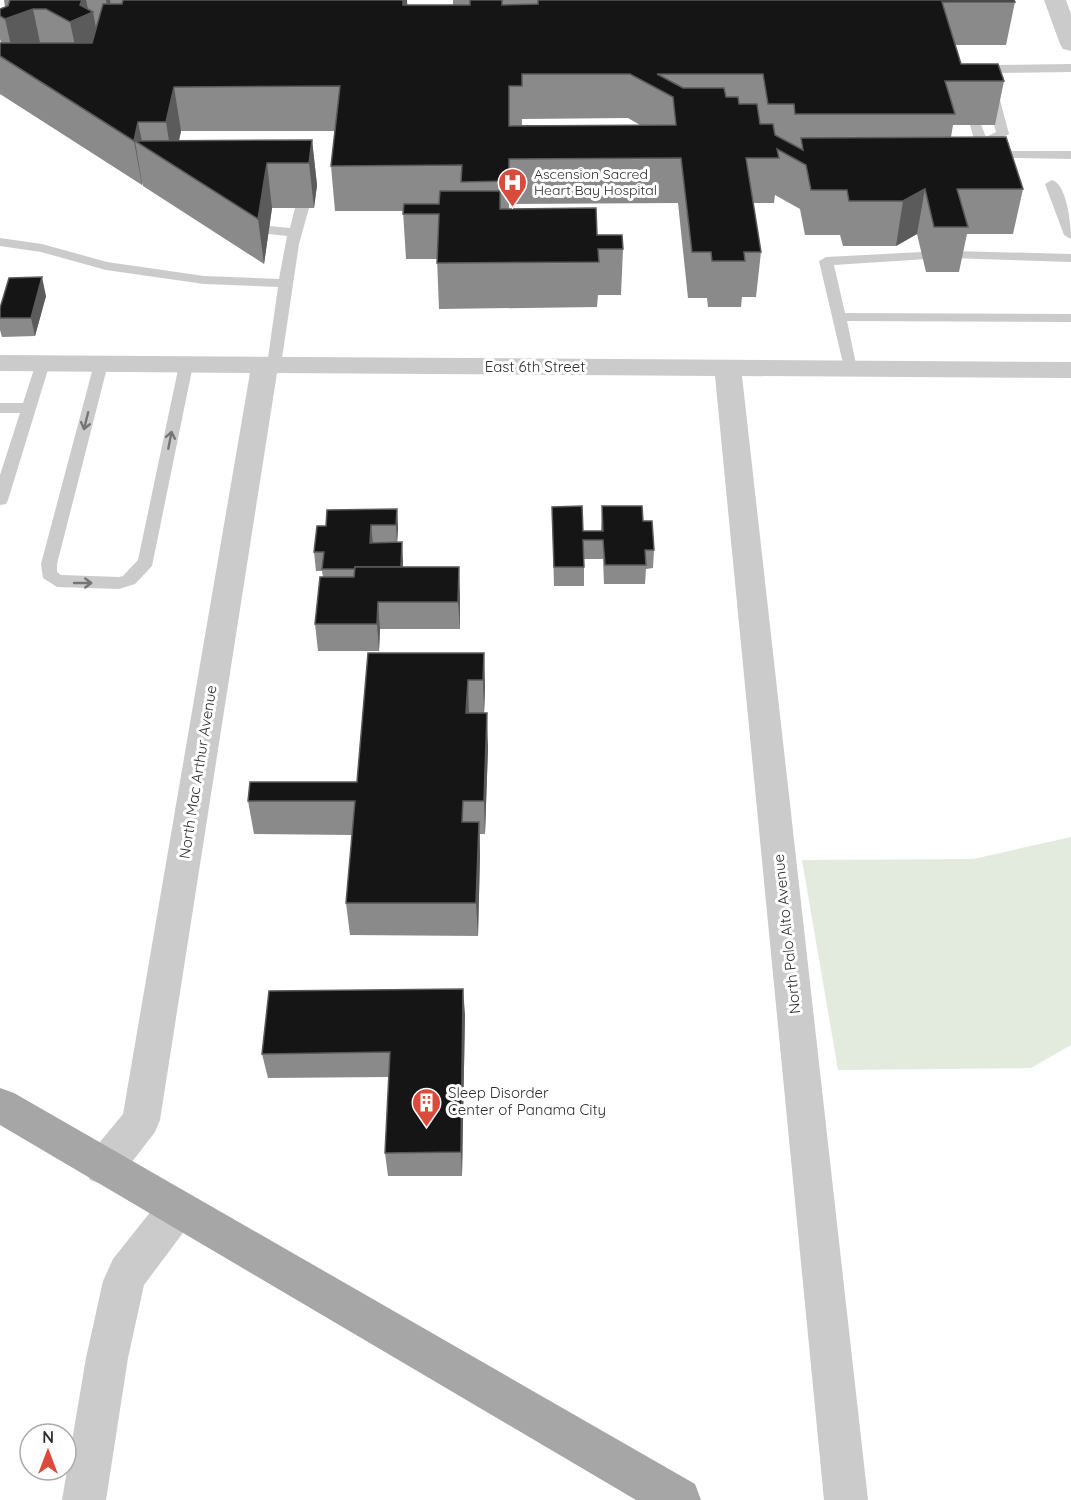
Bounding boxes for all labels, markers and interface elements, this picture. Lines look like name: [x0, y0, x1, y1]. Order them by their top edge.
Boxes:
place label: Ascension Sacred Heart Bay Hospital: [534, 165, 657, 199]
hospital icon: Ascension Sacred Heart Bay Hospital: [497, 166, 529, 208]
street label: East 6th Street: [485, 357, 585, 376]
one-way arrow: [80, 411, 91, 430]
one-way arrow: [165, 431, 176, 450]
one-way arrow: [73, 577, 93, 589]
street label: North Mac Arthur Avenue: [174, 684, 221, 860]
street label: North Palo Alto Avenue: [769, 853, 804, 1015]
place label: Sleep Disorder Center of Panama City: [448, 1083, 606, 1119]
building icon: Sleep Disorder Center of Panama City: [411, 1086, 443, 1128]
north arrow: [18, 1422, 78, 1482]
text: N: [42, 1427, 54, 1447]

